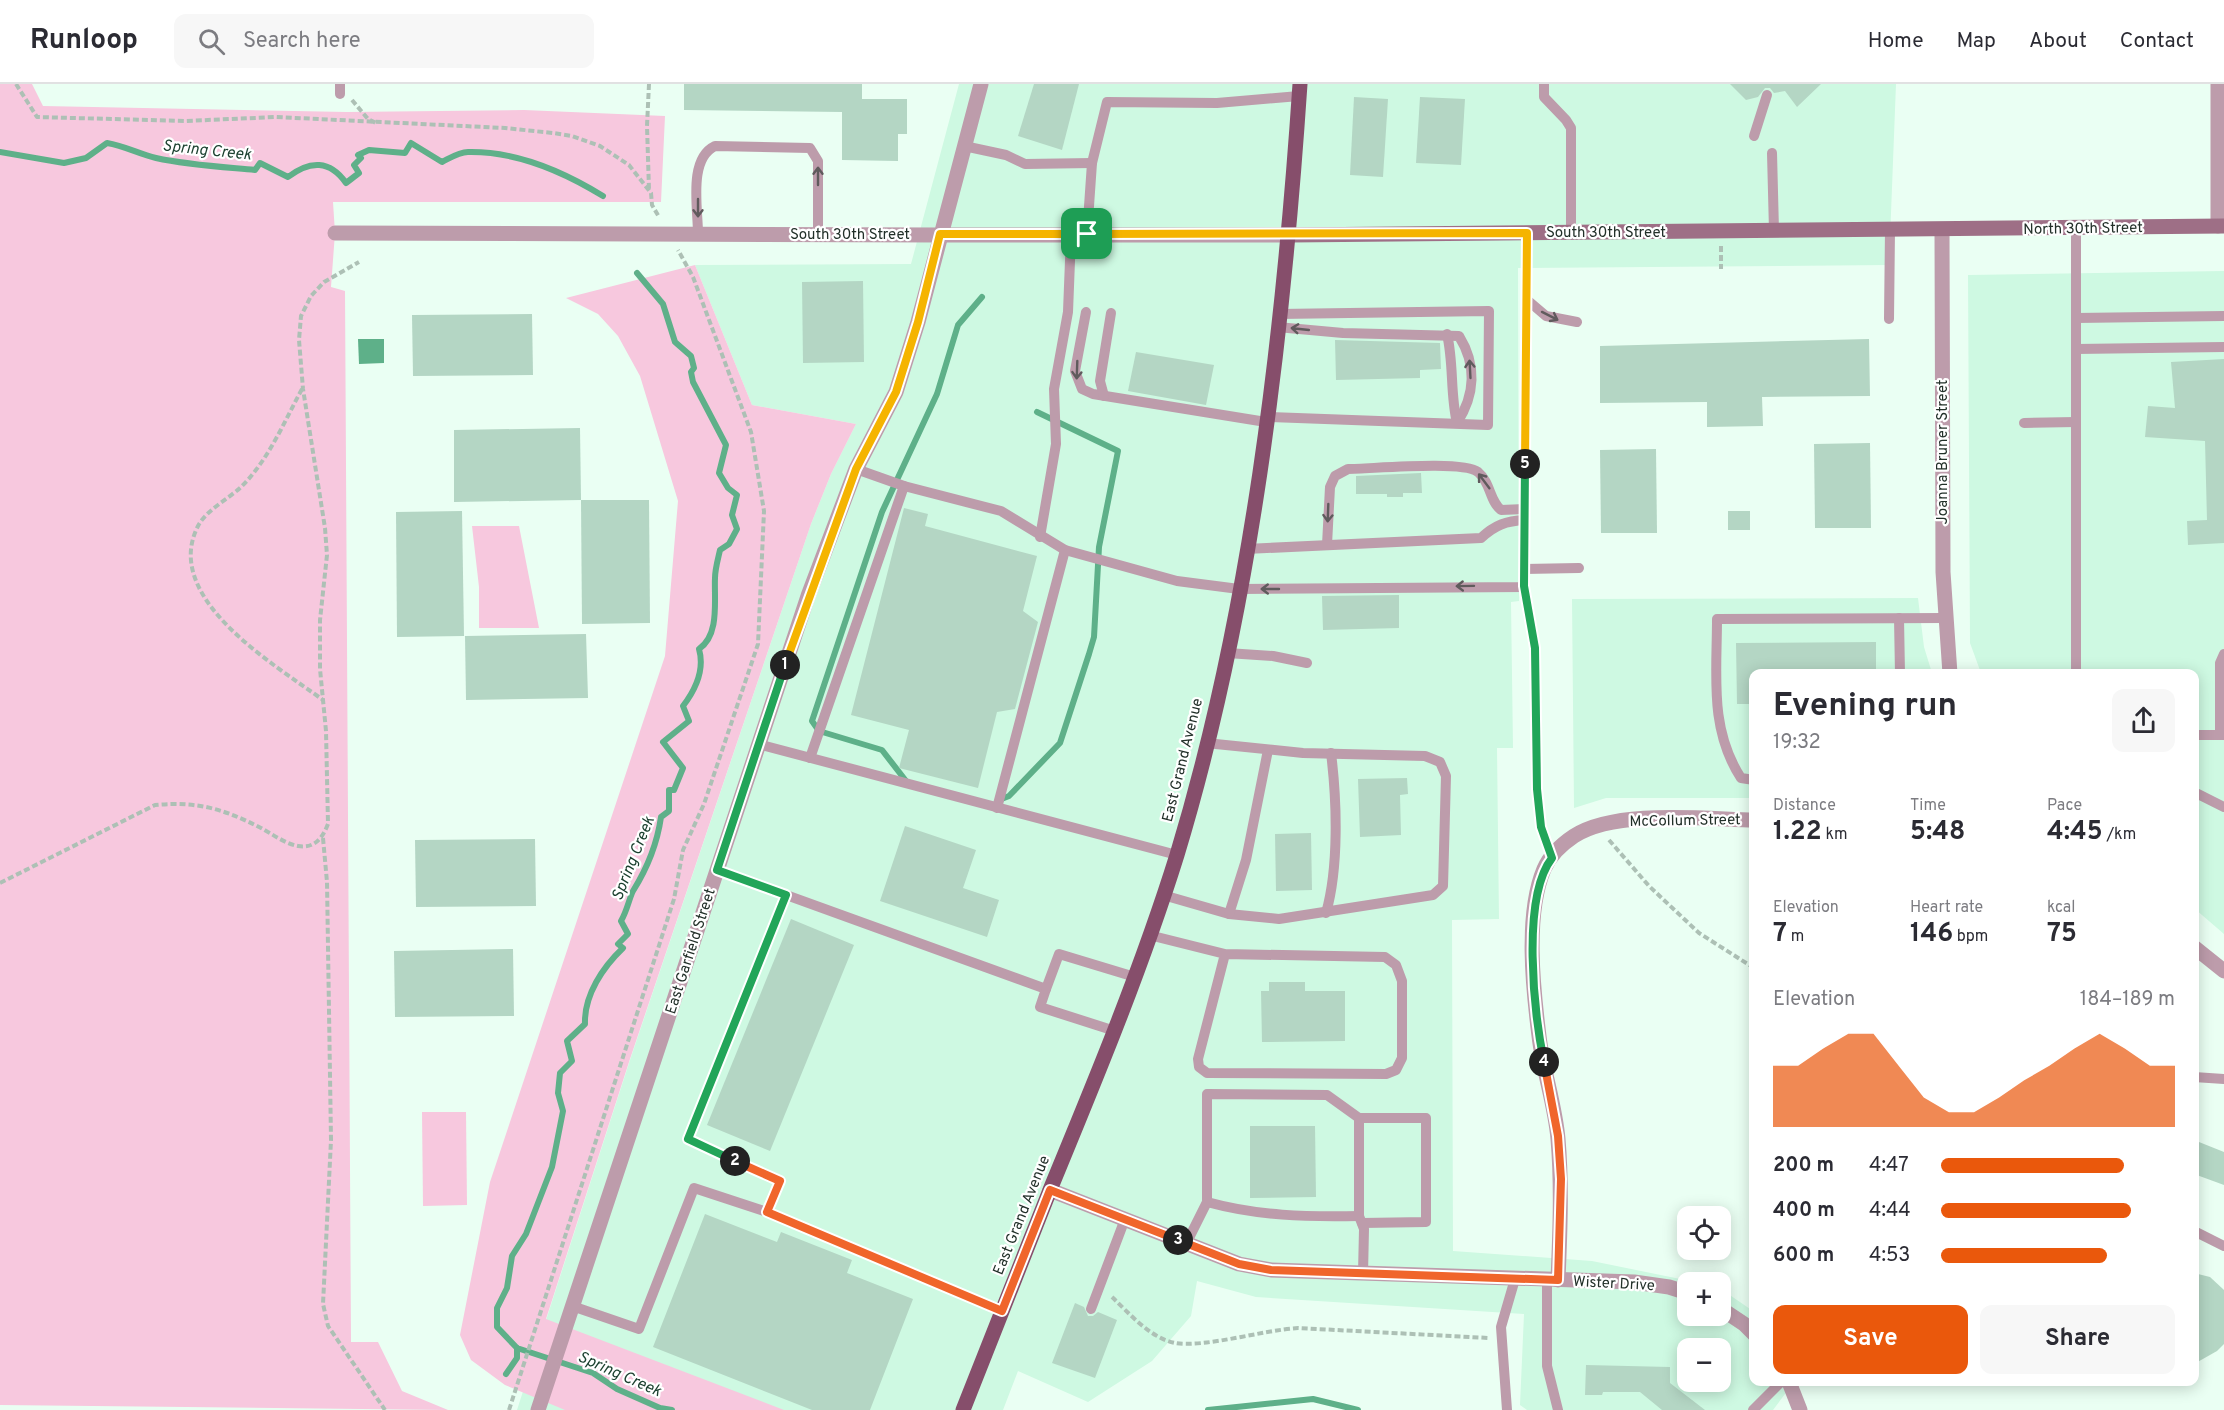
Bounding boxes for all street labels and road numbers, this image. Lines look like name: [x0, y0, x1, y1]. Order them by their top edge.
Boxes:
street label: North 30th Street: [2023, 219, 2143, 240]
street label: South 30th Street: [1546, 224, 1666, 243]
street label: South 30th Street: [790, 226, 910, 245]
street label: Joanna Bruner Street: [1934, 379, 1953, 525]
street label: East Grand Avenue: [1159, 696, 1208, 824]
street label: McCollum Street: [1629, 811, 1741, 832]
street label: East Garfield Street: [662, 886, 721, 1017]
street label: East Grand Avenue: [990, 1153, 1055, 1278]
street label: Wister Drive: [1573, 1273, 1655, 1296]

